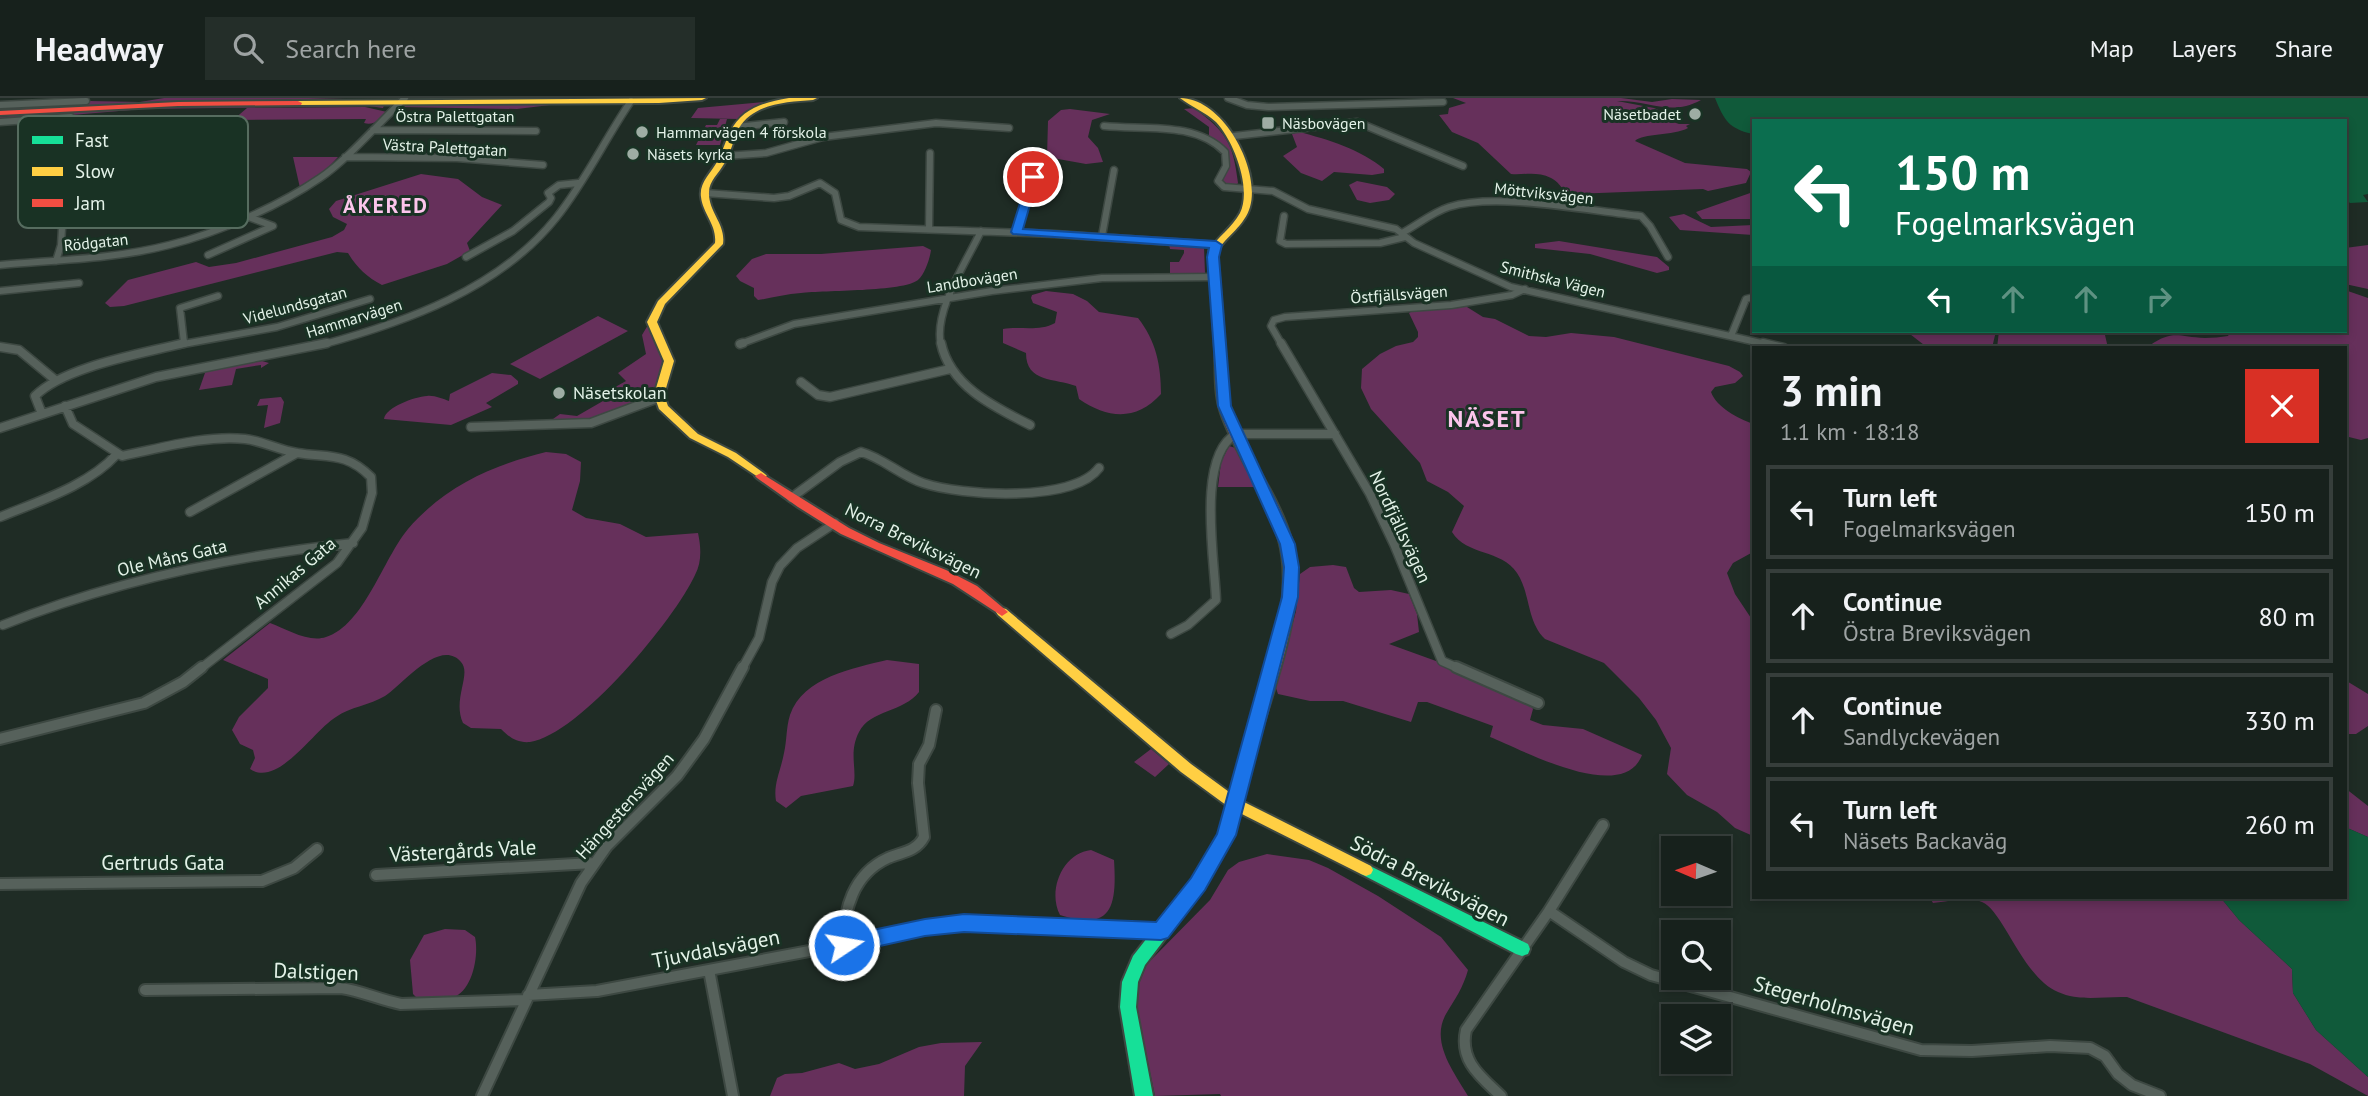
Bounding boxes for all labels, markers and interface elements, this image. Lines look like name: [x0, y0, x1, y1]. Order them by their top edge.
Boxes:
search box: [205, 17, 695, 80]
text: Headway: [35, 27, 163, 70]
icon: search: [229, 29, 267, 67]
text: Search here: [285, 32, 416, 65]
text: Map: [2090, 33, 2134, 64]
text: Layers: [2172, 33, 2237, 64]
text: Share: [2275, 33, 2333, 64]
place label: Näsetbadet: [1603, 104, 1682, 124]
street label: Östra Palettgatan: [395, 106, 515, 126]
marker: Näsetbadet: [1687, 106, 1703, 122]
place label: Näsbovägen: [1282, 113, 1366, 133]
marker: Näsbovägen: [1260, 115, 1276, 131]
legend: [18, 116, 248, 228]
place label: Hammarvägen 4 förskola: [656, 122, 827, 142]
marker: Hammarvägen 4 förskola: [634, 124, 650, 140]
text: Fast: [75, 128, 109, 152]
street label: Västra Palettgatan: [381, 134, 508, 160]
text: 150 m: [1895, 140, 2030, 204]
place label: Näsets kyrka: [647, 144, 733, 164]
marker: Näsets kyrka: [625, 146, 641, 162]
pin: [1003, 147, 1063, 207]
icon: left: [1780, 147, 1871, 238]
icon: arrive: [1014, 158, 1052, 196]
text: Slow: [75, 159, 115, 183]
street label: Möttviksvägen: [1493, 178, 1595, 208]
text: Jam: [74, 191, 105, 215]
district label: ÅKERED: [343, 192, 429, 219]
text: Fogelmarksvägen: [1895, 202, 2135, 244]
street label: Rödgatan: [63, 229, 129, 255]
street label: Smithska Vägen: [1498, 256, 1608, 302]
street label: Landbovägen: [925, 263, 1019, 297]
icon: left: [1921, 280, 1959, 318]
icon: ahead: [1994, 280, 2032, 318]
icon: ahead: [2067, 280, 2105, 318]
icon: right: [2140, 280, 2178, 318]
street label: Östfjällsvägen: [1350, 281, 1448, 307]
street label: Videlundsgatan: [240, 282, 349, 329]
street label: Hammarvägen: [304, 294, 404, 342]
text: 3 min: [1780, 363, 1882, 418]
button: close: [2245, 369, 2319, 443]
place label: Näsetskolan: [573, 381, 667, 404]
marker: Näsetskolan: [551, 385, 567, 401]
district label: NÄSET: [1447, 403, 1527, 434]
text: 1.1 km · 18:18: [1780, 417, 1919, 446]
street label: Nordfjällsvägen: [1364, 467, 1437, 587]
text: Turn left: [1843, 481, 1937, 514]
icon: left: [1784, 493, 1822, 531]
text: 150 m: [2244, 496, 2315, 529]
street label: Norra Breviksvägen: [841, 498, 985, 584]
text: Fogelmarksvägen: [1843, 514, 2016, 543]
street label: Annikas Gata: [249, 532, 340, 614]
street label: Ole Måns Gata: [115, 534, 229, 581]
text: Continue: [1843, 585, 1942, 618]
icon: ahead: [1784, 597, 1822, 635]
text: 80 m: [2259, 600, 2315, 633]
text: Östra Breviksvägen: [1843, 618, 2031, 647]
text: Continue: [1843, 689, 1942, 722]
icon: ahead: [1784, 701, 1822, 739]
text: 330 m: [2244, 704, 2315, 737]
text: Sandlyckevägen: [1843, 722, 2000, 751]
street label: Hängestensvägen: [571, 747, 679, 864]
text: Turn left: [1843, 793, 1937, 826]
icon: left: [1784, 805, 1822, 843]
text: 260 m: [2244, 808, 2315, 841]
text: Näsets Backaväg: [1843, 826, 2007, 855]
street label: Södra Breviksvägen: [1346, 829, 1514, 932]
street label: Västergårds Vale: [388, 833, 537, 868]
north arrow: [1661, 836, 1731, 906]
map controls: [1661, 836, 1731, 1074]
street label: Gertruds Gata: [101, 849, 225, 876]
position arrow: [807, 908, 881, 982]
button: search: [1661, 920, 1731, 990]
street label: Tjuvdalsvägen: [650, 923, 782, 974]
street label: Dalstigen: [273, 957, 359, 986]
street label: Stegerholmsvägen: [1750, 970, 1918, 1041]
button: layers: [1661, 1004, 1731, 1074]

